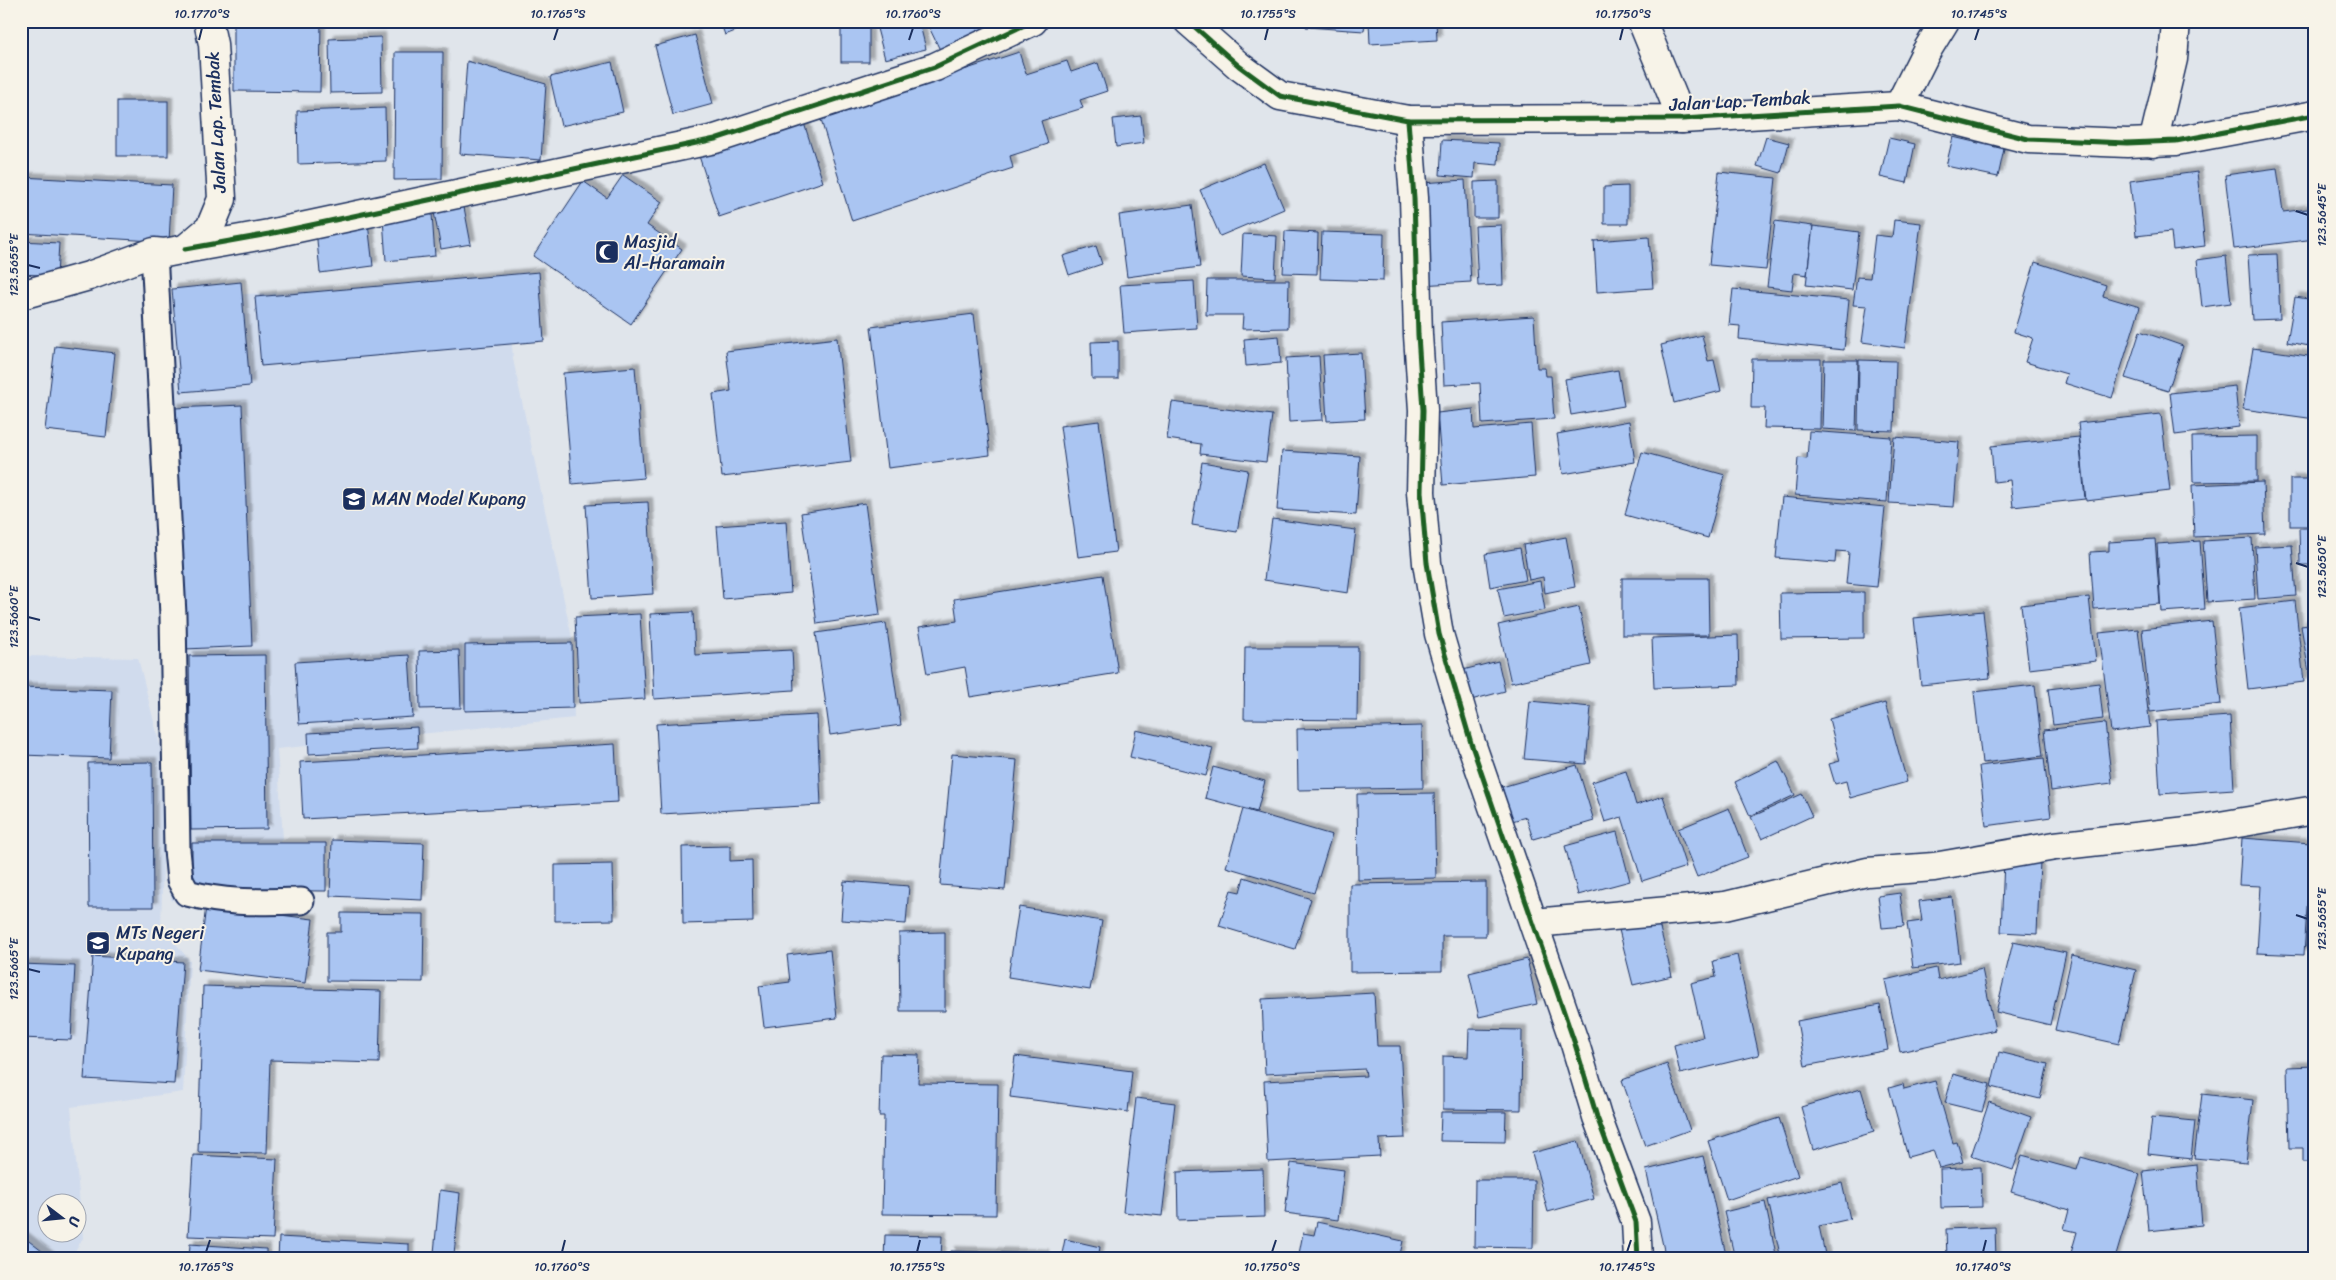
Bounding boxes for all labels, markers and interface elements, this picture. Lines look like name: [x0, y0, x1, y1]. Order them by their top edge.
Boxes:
text: 10.1770°S: [174, 3, 230, 25]
text: 10.1765°S: [530, 3, 586, 25]
text: 10.1760°S: [885, 3, 941, 25]
text: 10.1755°S: [1240, 3, 1296, 25]
text: 10.1750°S: [1595, 3, 1651, 25]
text: 10.1745°S: [1951, 3, 2007, 25]
street label: Jalan Lap. Tembak: [196, 50, 236, 195]
street label: Jalan Lap. Tembak: [1667, 81, 1812, 121]
text: 123.5645°E: [2311, 182, 2333, 247]
place label: Masjid Al-Haramain: [623, 226, 725, 279]
text: 123.5655°E: [3, 232, 25, 296]
mosque icon: Masjid Al-Haramain: [594, 239, 620, 265]
place label: MAN Model Kupang: [372, 483, 526, 515]
school or university icon: MAN Model Kupang: [341, 486, 367, 512]
text: 123.5650°E: [2311, 534, 2333, 599]
text: 123.5660°E: [3, 584, 25, 648]
text: 123.5655°E: [2311, 886, 2333, 950]
place label: MTs Negeri Kupang: [116, 917, 205, 970]
school or university icon: MTs Negeri Kupang: [85, 930, 111, 956]
text: 123.5665°E: [3, 936, 25, 1000]
north arrow: [38, 1192, 88, 1242]
text: U: [61, 1214, 87, 1230]
text: 10.1765°S: [178, 1256, 234, 1278]
text: 10.1760°S: [534, 1256, 590, 1278]
text: 10.1755°S: [889, 1256, 945, 1278]
text: 10.1750°S: [1244, 1256, 1300, 1278]
text: 10.1745°S: [1599, 1256, 1655, 1278]
text: 10.1740°S: [1955, 1256, 2012, 1278]

